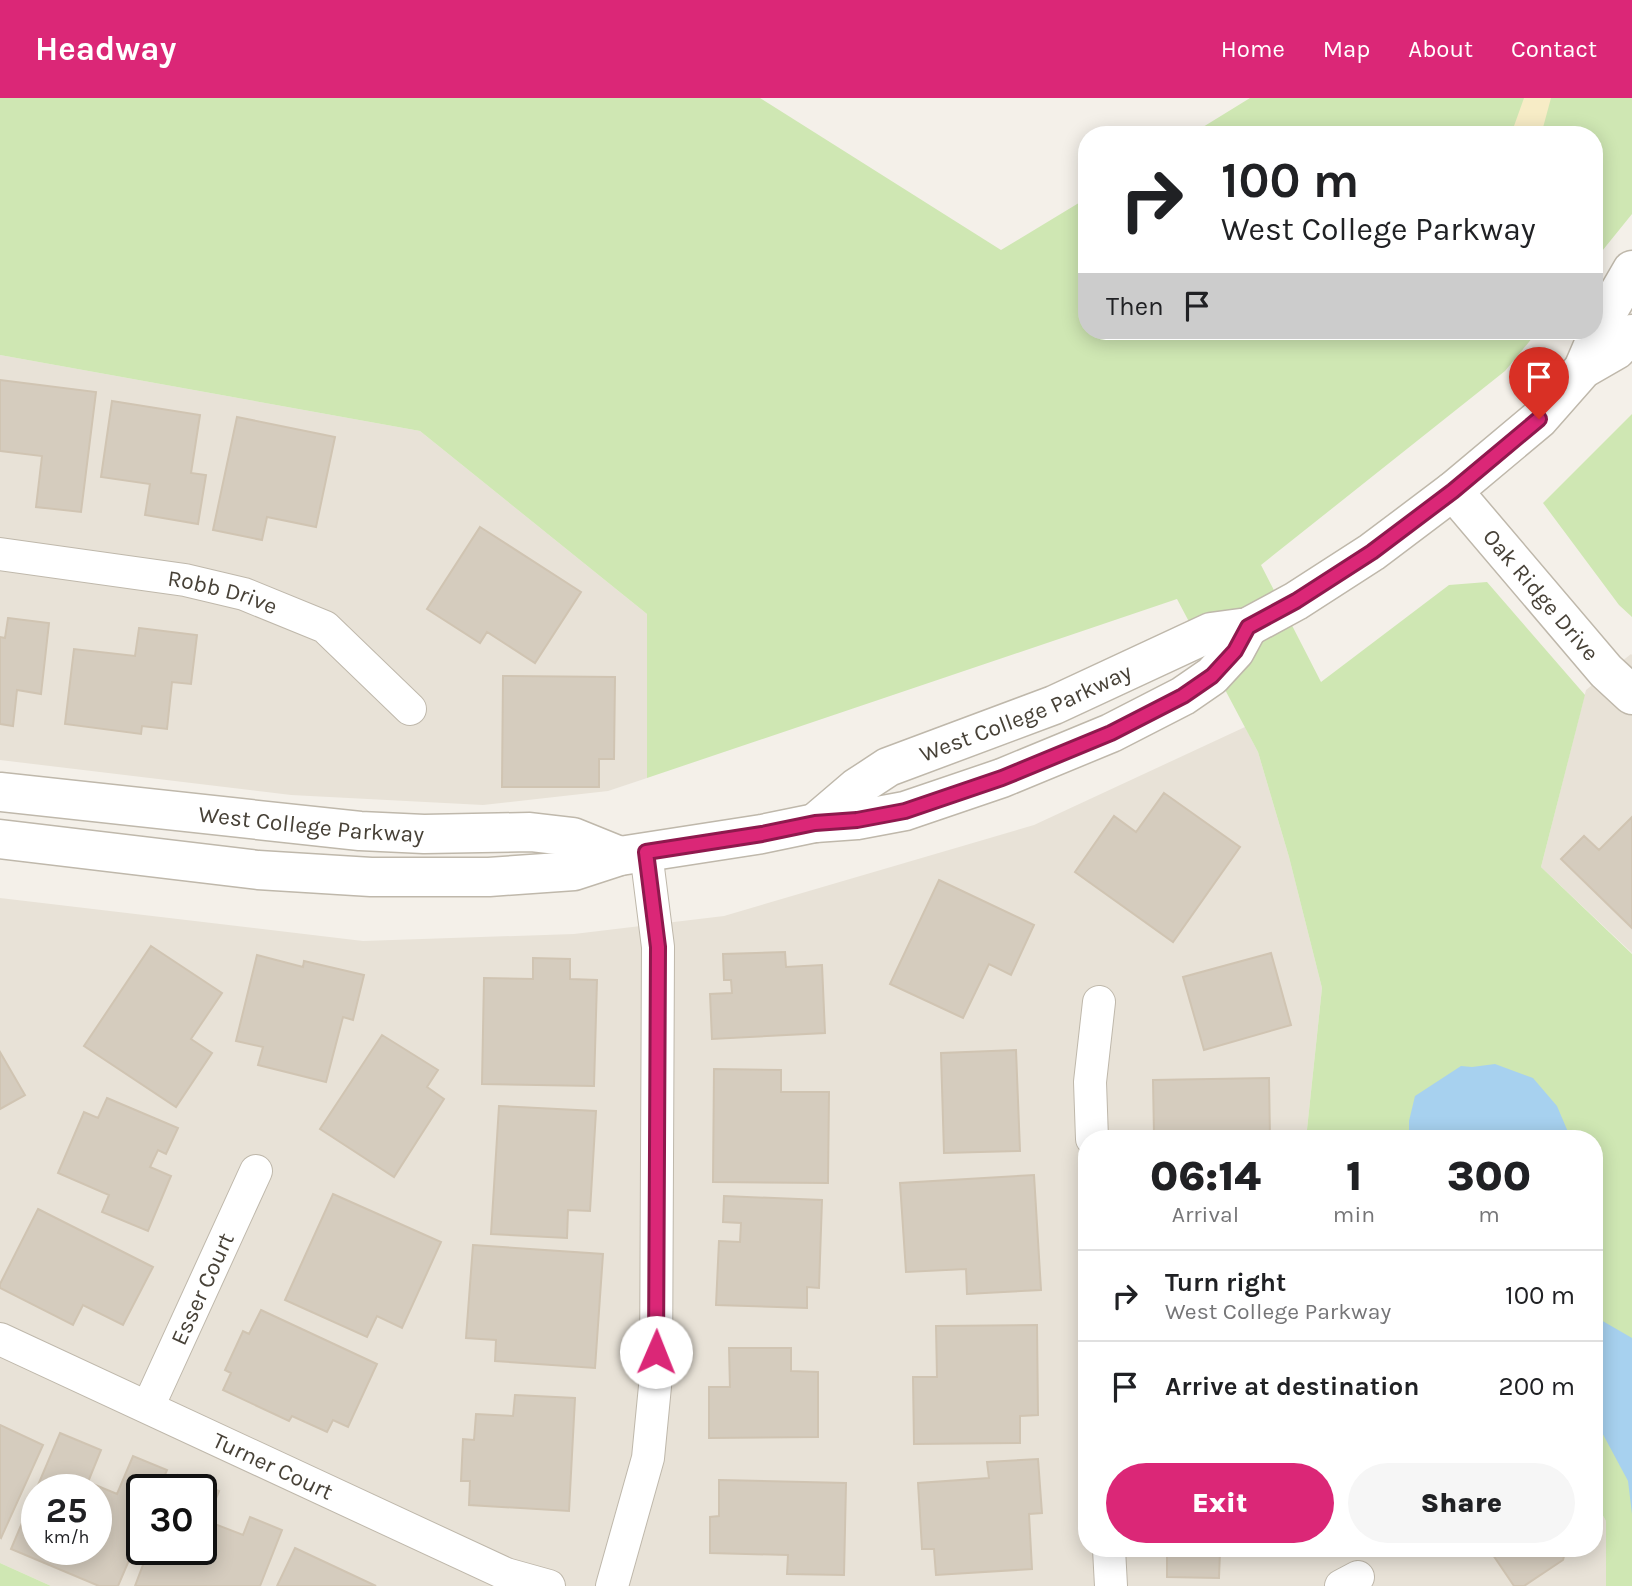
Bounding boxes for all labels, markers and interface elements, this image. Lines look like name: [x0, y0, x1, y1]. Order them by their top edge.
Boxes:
text: Headway: [35, 30, 176, 68]
text: Home: [1221, 35, 1285, 63]
text: Map: [1323, 35, 1370, 63]
text: About: [1408, 35, 1473, 63]
text: Contact: [1511, 35, 1597, 63]
text: 100 m: [1221, 152, 1359, 209]
icon: right: [1106, 154, 1197, 245]
text: West College Parkway: [1221, 211, 1536, 248]
icon: arrive: [1178, 287, 1216, 325]
text: Then: [1106, 291, 1164, 322]
pin: [1509, 347, 1569, 419]
icon: arrive: [1520, 358, 1558, 396]
street label: Oak Ridge Drive: [1477, 524, 1604, 666]
street label: Robb Drive: [166, 565, 281, 620]
street label: West College Parkway: [916, 658, 1136, 768]
street label: West College Parkway: [197, 801, 425, 848]
text: 06:14: [1150, 1151, 1261, 1201]
text: 1: [1346, 1151, 1362, 1201]
text: 300: [1447, 1151, 1531, 1201]
text: Arrival: [1172, 1201, 1239, 1228]
text: min: [1333, 1201, 1375, 1228]
text: m: [1478, 1201, 1500, 1228]
street label: Esser Court: [165, 1228, 240, 1349]
text: Turn right: [1165, 1267, 1286, 1298]
icon: right: [1106, 1277, 1144, 1315]
text: 100 m: [1505, 1280, 1575, 1311]
text: West College Parkway: [1165, 1298, 1391, 1325]
position arrow: [619, 1315, 693, 1389]
icon: arrive: [1106, 1368, 1144, 1406]
text: Arrive at destination: [1165, 1371, 1419, 1402]
text: 200 m: [1499, 1371, 1575, 1402]
street label: Turner Court: [208, 1427, 337, 1506]
button: Exit: [1106, 1463, 1334, 1543]
button: Share: [1348, 1463, 1575, 1543]
speed limit sign: 30: [126, 1474, 217, 1565]
text: 25: [46, 1490, 87, 1531]
text: km/h: [44, 1526, 89, 1548]

